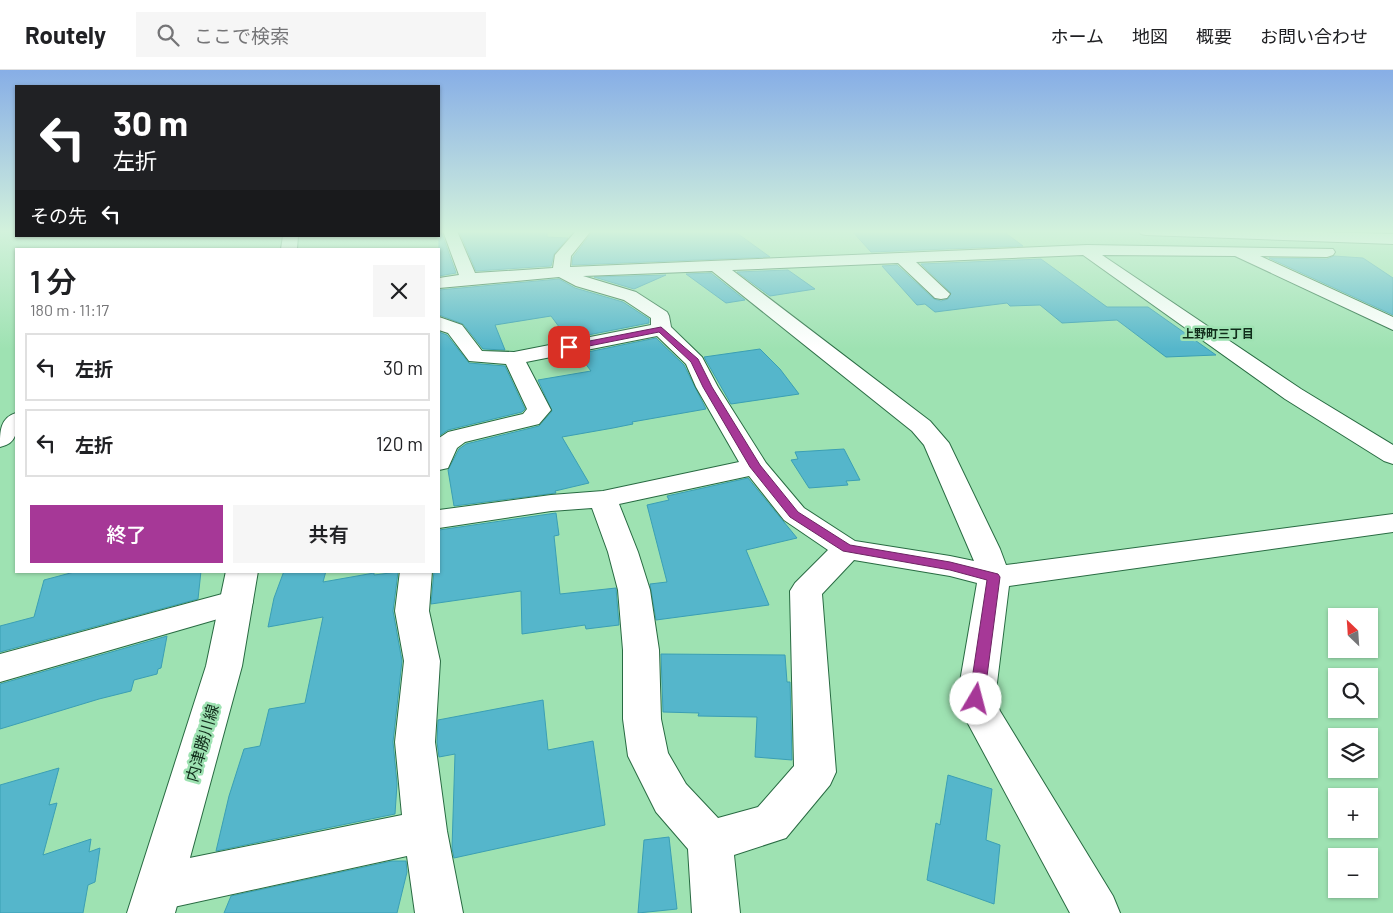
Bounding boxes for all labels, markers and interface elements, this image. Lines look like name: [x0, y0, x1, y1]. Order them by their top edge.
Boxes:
search box: [136, 12, 486, 57]
text: Routely: [25, 20, 106, 49]
icon: search: [154, 21, 182, 49]
text: ここで検索: [194, 24, 289, 47]
text: ホーム: [1051, 25, 1104, 47]
text: 地図: [1132, 25, 1168, 47]
text: 概要: [1196, 25, 1232, 47]
text: お問い合わせ: [1260, 25, 1368, 47]
text: 30 m: [113, 101, 188, 143]
icon: left: [30, 105, 95, 170]
text: 左折: [113, 147, 157, 173]
icon: left: [97, 200, 125, 228]
text: その先: [30, 204, 87, 227]
text: 1 分: [30, 263, 77, 299]
button: close: [373, 265, 425, 317]
text: 180 m · 11:17: [30, 300, 109, 319]
pin: [548, 326, 590, 368]
district label: 上野町三丁目: [1182, 326, 1254, 340]
icon: arrive: [555, 333, 583, 361]
icon: left: [32, 353, 60, 381]
text: 30 m: [383, 356, 423, 379]
text: 左折: [75, 357, 113, 380]
icon: left: [32, 429, 60, 457]
text: 120 m: [376, 432, 423, 455]
text: 左折: [75, 433, 113, 456]
button: 終了: [30, 505, 223, 563]
button: 共有: [233, 505, 425, 563]
north arrow: [1328, 608, 1378, 658]
map controls: [1328, 608, 1378, 898]
button: search: [1328, 668, 1378, 718]
position arrow: [949, 672, 1001, 724]
street label: 内津勝川線: [181, 702, 222, 784]
button: layers: [1328, 728, 1378, 778]
button: +: [1328, 788, 1378, 838]
button: −: [1328, 848, 1378, 898]

